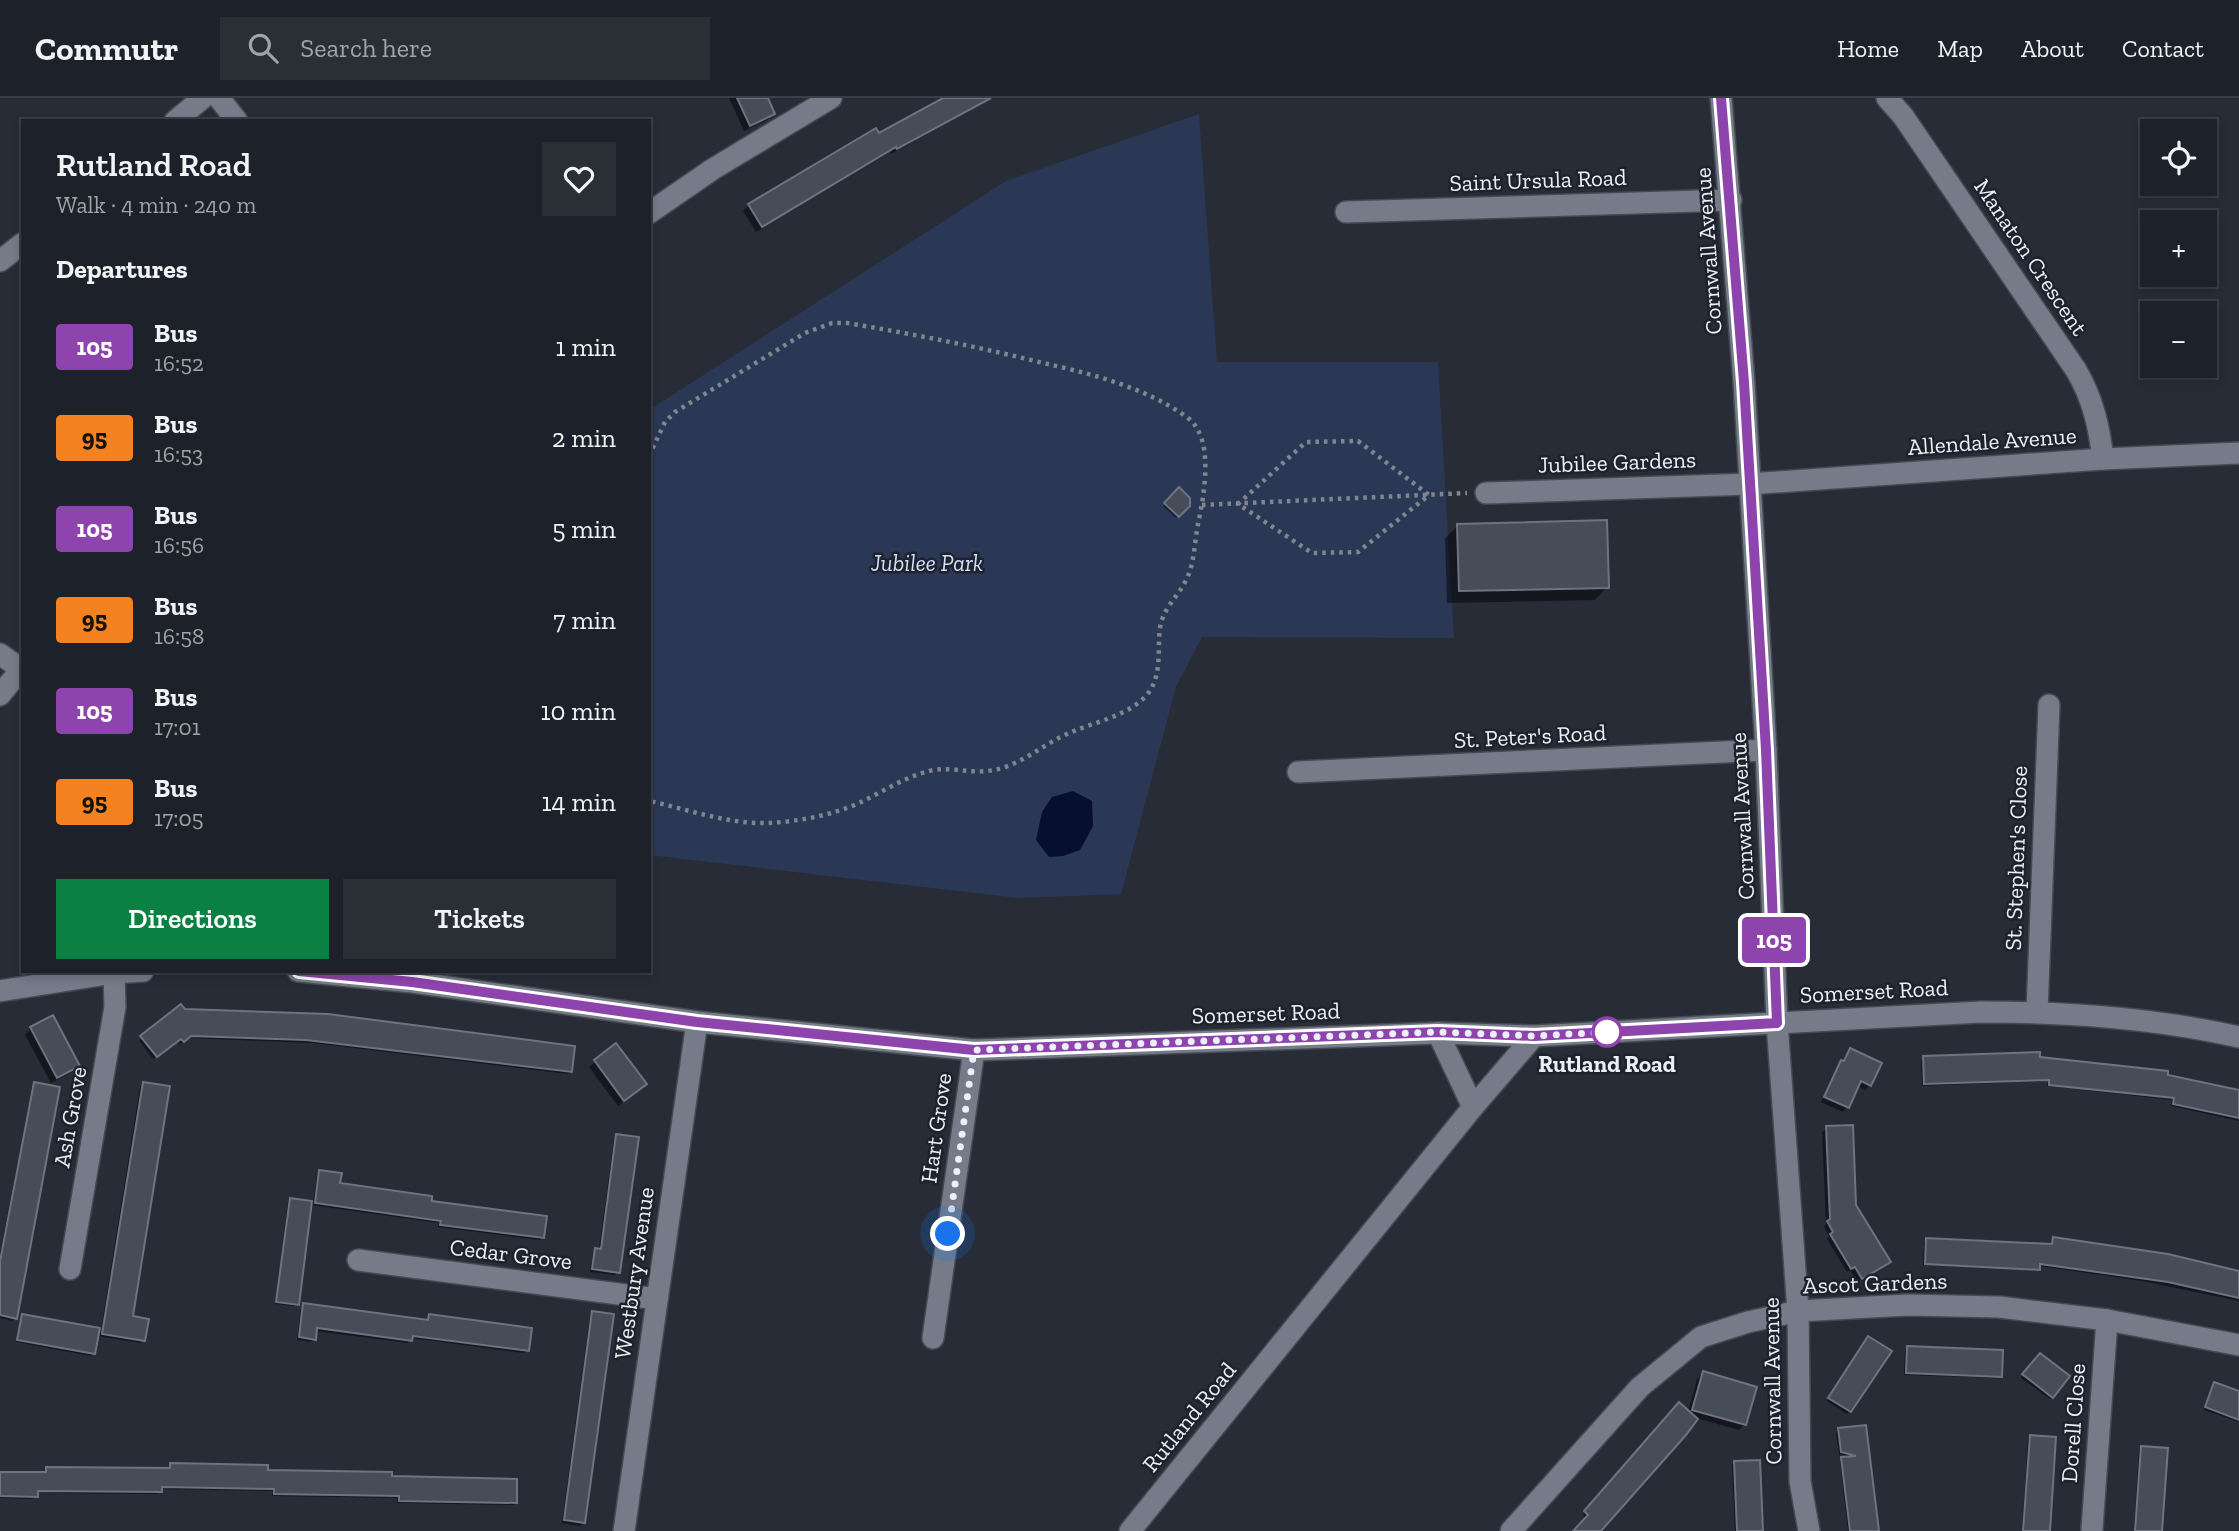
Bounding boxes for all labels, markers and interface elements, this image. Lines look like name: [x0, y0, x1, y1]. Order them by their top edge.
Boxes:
search box: [220, 17, 710, 80]
text: Commutr: [35, 29, 178, 68]
icon: search: [244, 29, 282, 67]
text: Search here: [300, 32, 432, 64]
text: Home: [1837, 34, 1899, 63]
text: Map: [1937, 34, 1983, 63]
text: About: [2021, 34, 2084, 63]
text: Contact: [2122, 34, 2204, 63]
map controls: [2140, 119, 2217, 378]
button: locate: [2140, 119, 2217, 196]
button: heart: [542, 142, 616, 216]
text: Rutland Road: [56, 145, 251, 184]
street label: Saint Ursula Road: [1449, 163, 1627, 197]
street label: Cornwall Avenue: [1688, 167, 1728, 335]
street label: Manaton Crescent: [1968, 173, 2094, 341]
text: Walk · 4 min · 240 m: [56, 191, 256, 219]
button: +: [2140, 210, 2217, 287]
text: Departures: [56, 253, 188, 285]
button: −: [2140, 301, 2217, 378]
text: Bus: [154, 317, 197, 349]
text: 1 min: [555, 331, 616, 363]
text: 105: [76, 332, 113, 361]
text: 16:52: [154, 349, 204, 377]
text: Bus: [154, 408, 197, 440]
street label: Allendale Avenue: [1907, 421, 2077, 461]
text: 2 min: [552, 422, 616, 454]
text: 95: [82, 423, 107, 452]
text: 16:53: [154, 440, 203, 468]
street label: Jubilee Gardens: [1538, 445, 1696, 479]
text: Bus: [154, 499, 197, 531]
text: 5 min: [552, 513, 616, 545]
text: 105: [76, 514, 113, 543]
text: 16:56: [154, 531, 204, 559]
park label: Jubilee Park: [870, 549, 983, 577]
text: Bus: [154, 590, 197, 622]
text: 7 min: [553, 604, 616, 636]
text: 95: [82, 605, 107, 634]
text: 16:58: [154, 622, 204, 650]
text: Bus: [154, 681, 197, 713]
text: 10 min: [540, 695, 616, 727]
text: 105: [76, 696, 113, 725]
text: 17:01: [154, 713, 201, 741]
street label: St. Peter's Road: [1453, 718, 1607, 754]
street label: Cornwall Avenue: [1724, 732, 1760, 900]
street label: St. Stephen's Close: [1999, 765, 2033, 951]
text: Bus: [154, 772, 197, 804]
text: 14 min: [541, 786, 616, 818]
text: 95: [82, 787, 107, 816]
text: 17:05: [154, 804, 203, 832]
button: Directions: [56, 879, 329, 959]
button: Tickets: [343, 879, 616, 959]
line badge: 105: [1734, 917, 1814, 963]
text: 105: [1756, 925, 1792, 954]
street label: Somerset Road: [1799, 973, 1949, 1009]
street label: Somerset Road: [1191, 996, 1341, 1030]
marker: Rutland Road: [1592, 1017, 1622, 1047]
place label: Rutland Road: [1538, 1050, 1676, 1078]
street label: Ash Grove: [47, 1064, 93, 1170]
street label: Hart Grove: [914, 1071, 958, 1185]
street label: Westbury Avenue: [608, 1185, 660, 1361]
your location: [930, 1216, 965, 1251]
street label: Cedar Grove: [448, 1233, 574, 1275]
street label: Ascot Gardens: [1802, 1266, 1948, 1300]
street label: Cornwall Avenue: [1757, 1297, 1787, 1465]
street label: Rutland Road: [1136, 1356, 1242, 1478]
street label: Dorell Close: [2055, 1362, 2091, 1484]

